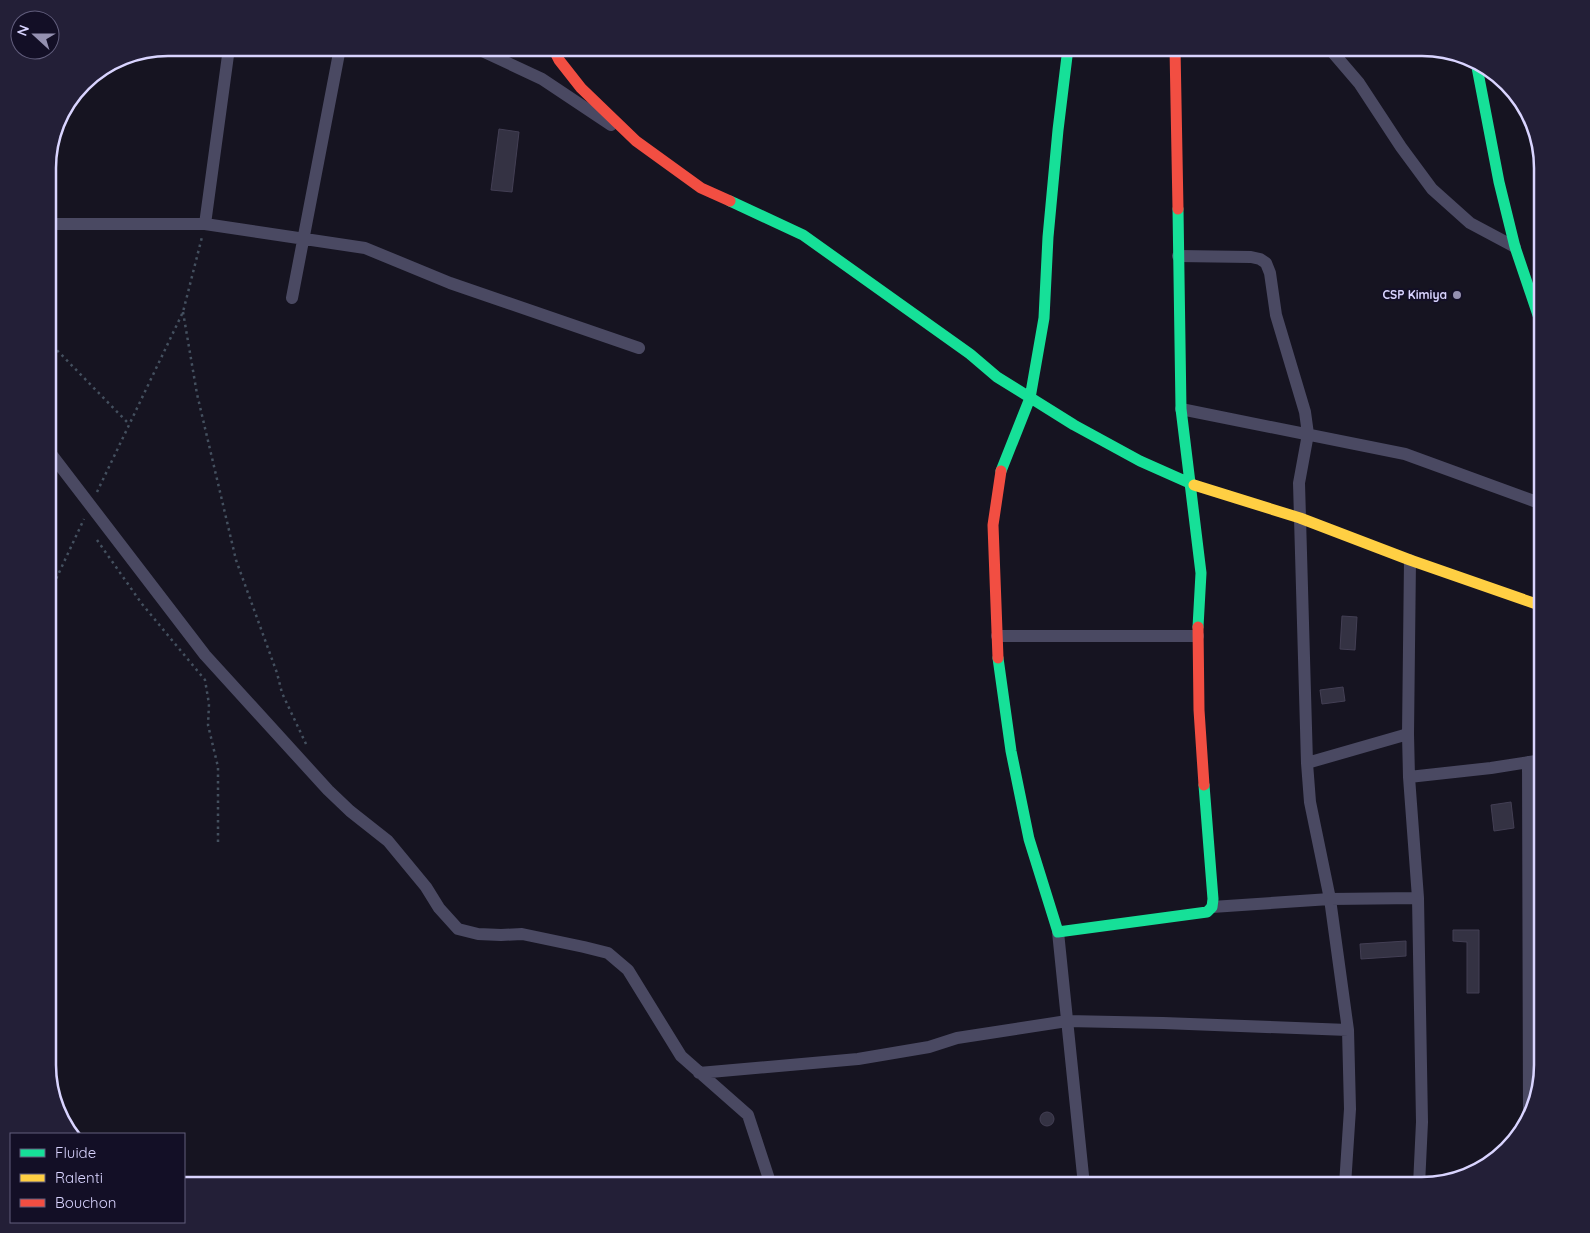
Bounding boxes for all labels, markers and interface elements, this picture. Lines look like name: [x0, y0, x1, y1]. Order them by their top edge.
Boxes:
north arrow: [10, 10, 60, 60]
text: N: [13, 22, 33, 38]
place label: CSP Kimiya: [1383, 287, 1447, 302]
marker: CSP Kimiya: [1451, 289, 1463, 301]
legend: [10, 1133, 185, 1223]
text: Fluide: [55, 1143, 96, 1162]
text: Ralenti: [55, 1168, 103, 1187]
text: Bouchon: [55, 1193, 116, 1212]

